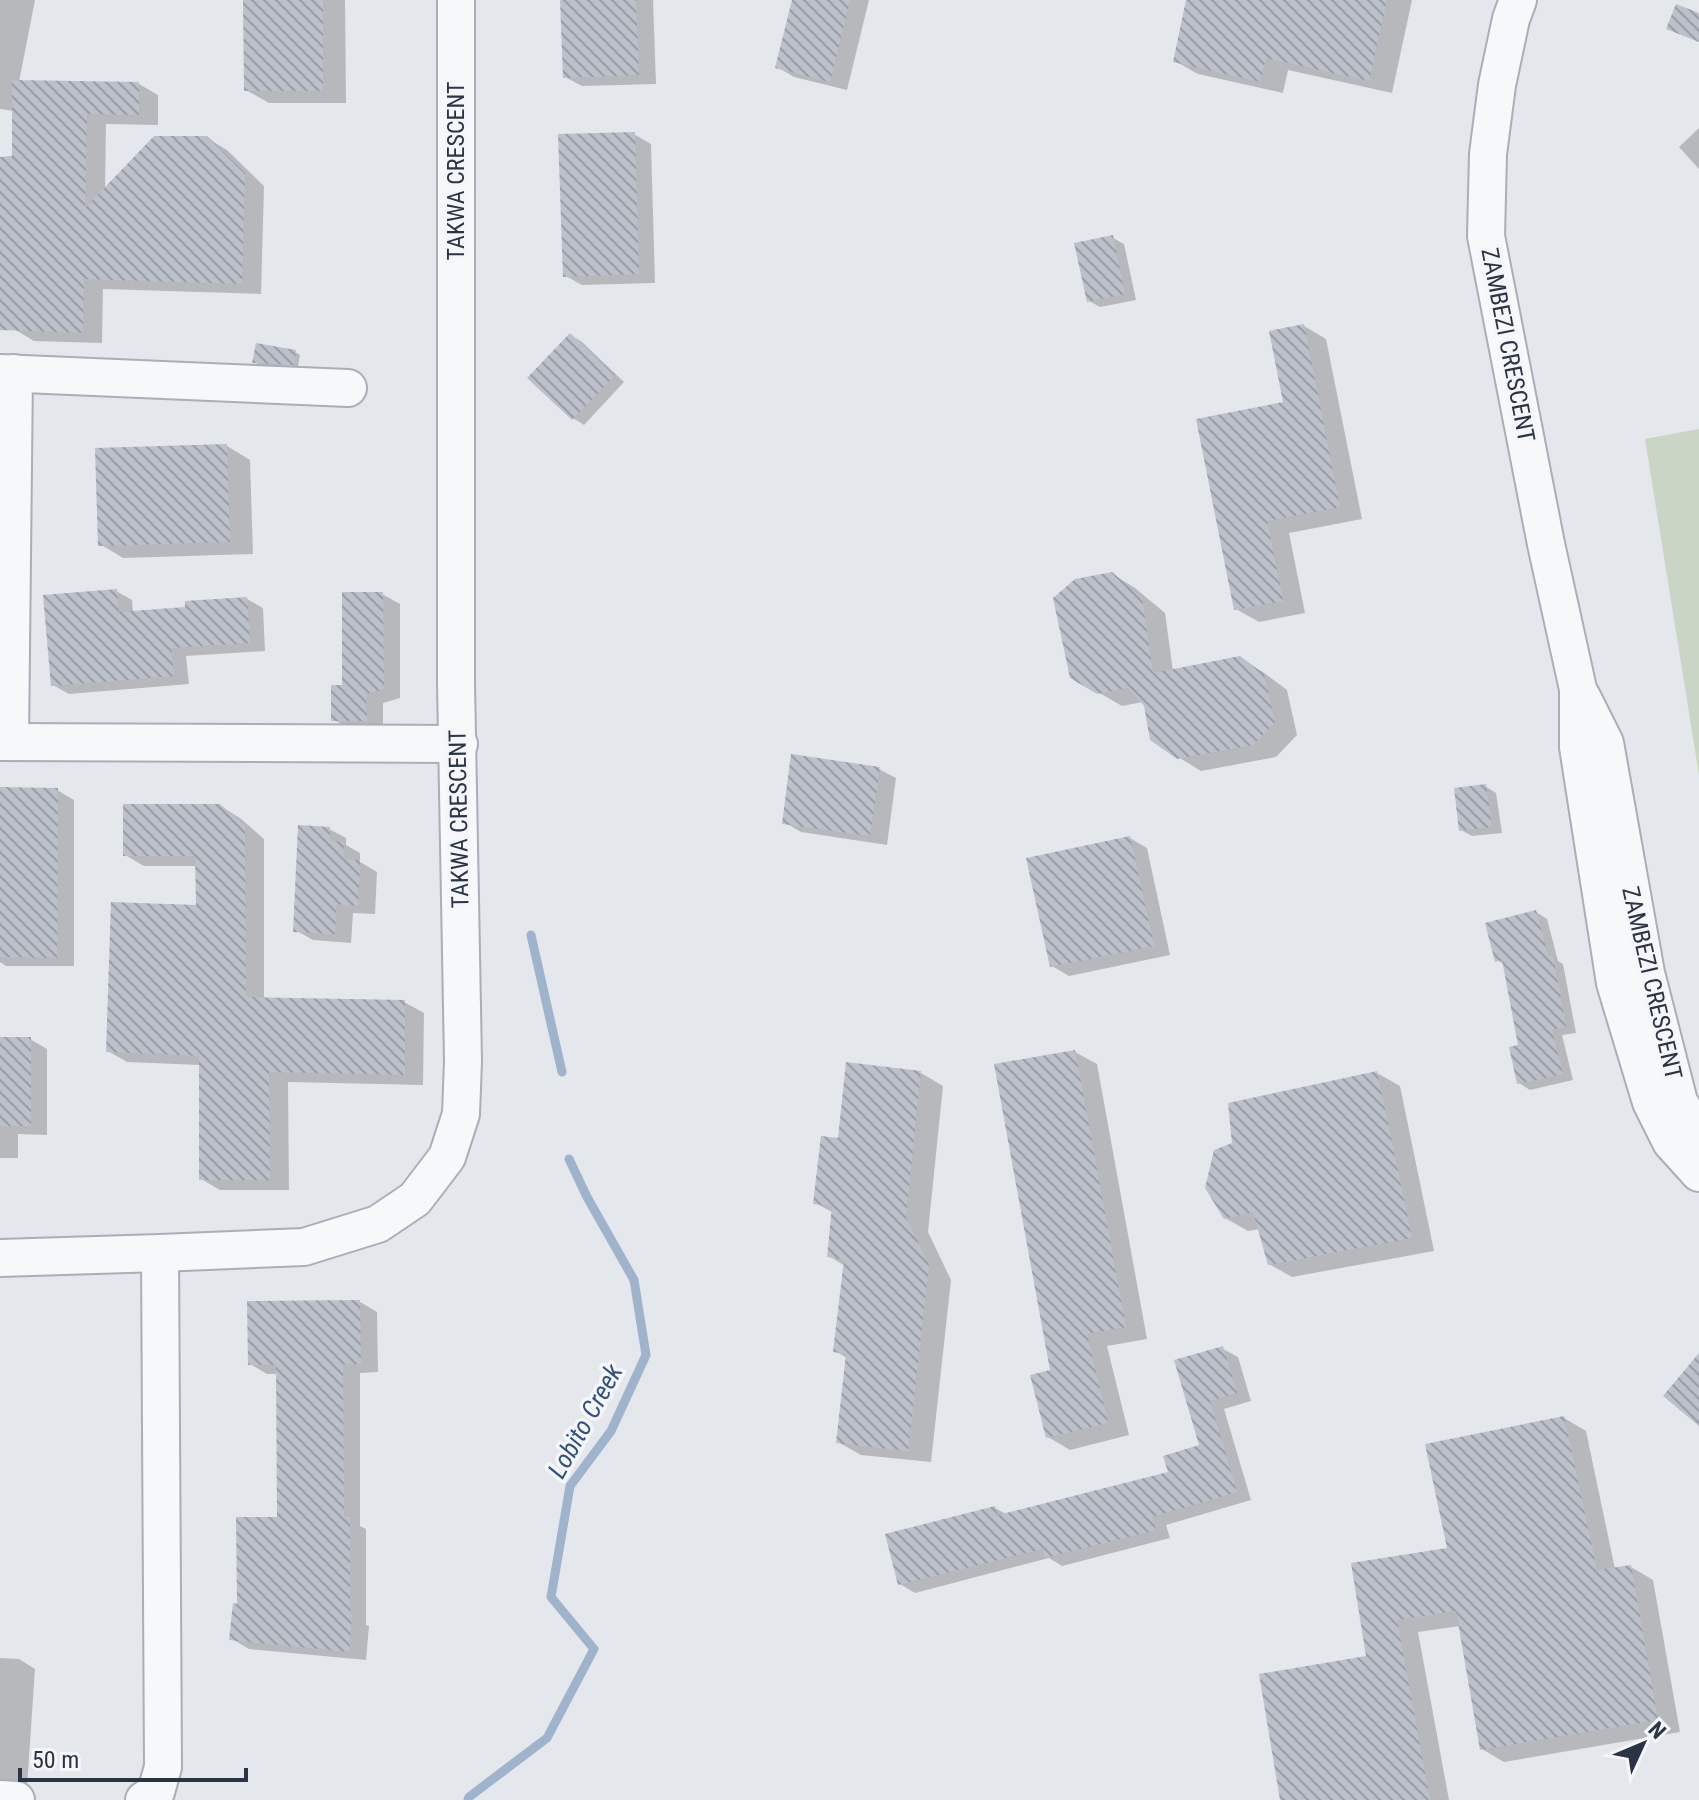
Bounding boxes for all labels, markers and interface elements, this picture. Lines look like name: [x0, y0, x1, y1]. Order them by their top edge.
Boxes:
street label: TAKWA CRESCENT: [442, 82, 470, 260]
street label: ZAMBEZI CRESCENT: [1475, 246, 1541, 444]
street label: TAKWA CRESCENT: [443, 729, 475, 909]
street label: ZAMBEZI CRESCENT: [1616, 884, 1688, 1082]
water label: Lobito Creek: [541, 1358, 629, 1483]
north arrow: [1603, 1704, 1683, 1784]
text: N: [1643, 1717, 1671, 1744]
scale bar: [20, 1732, 246, 1782]
text: 50 m: [32, 1746, 79, 1774]

